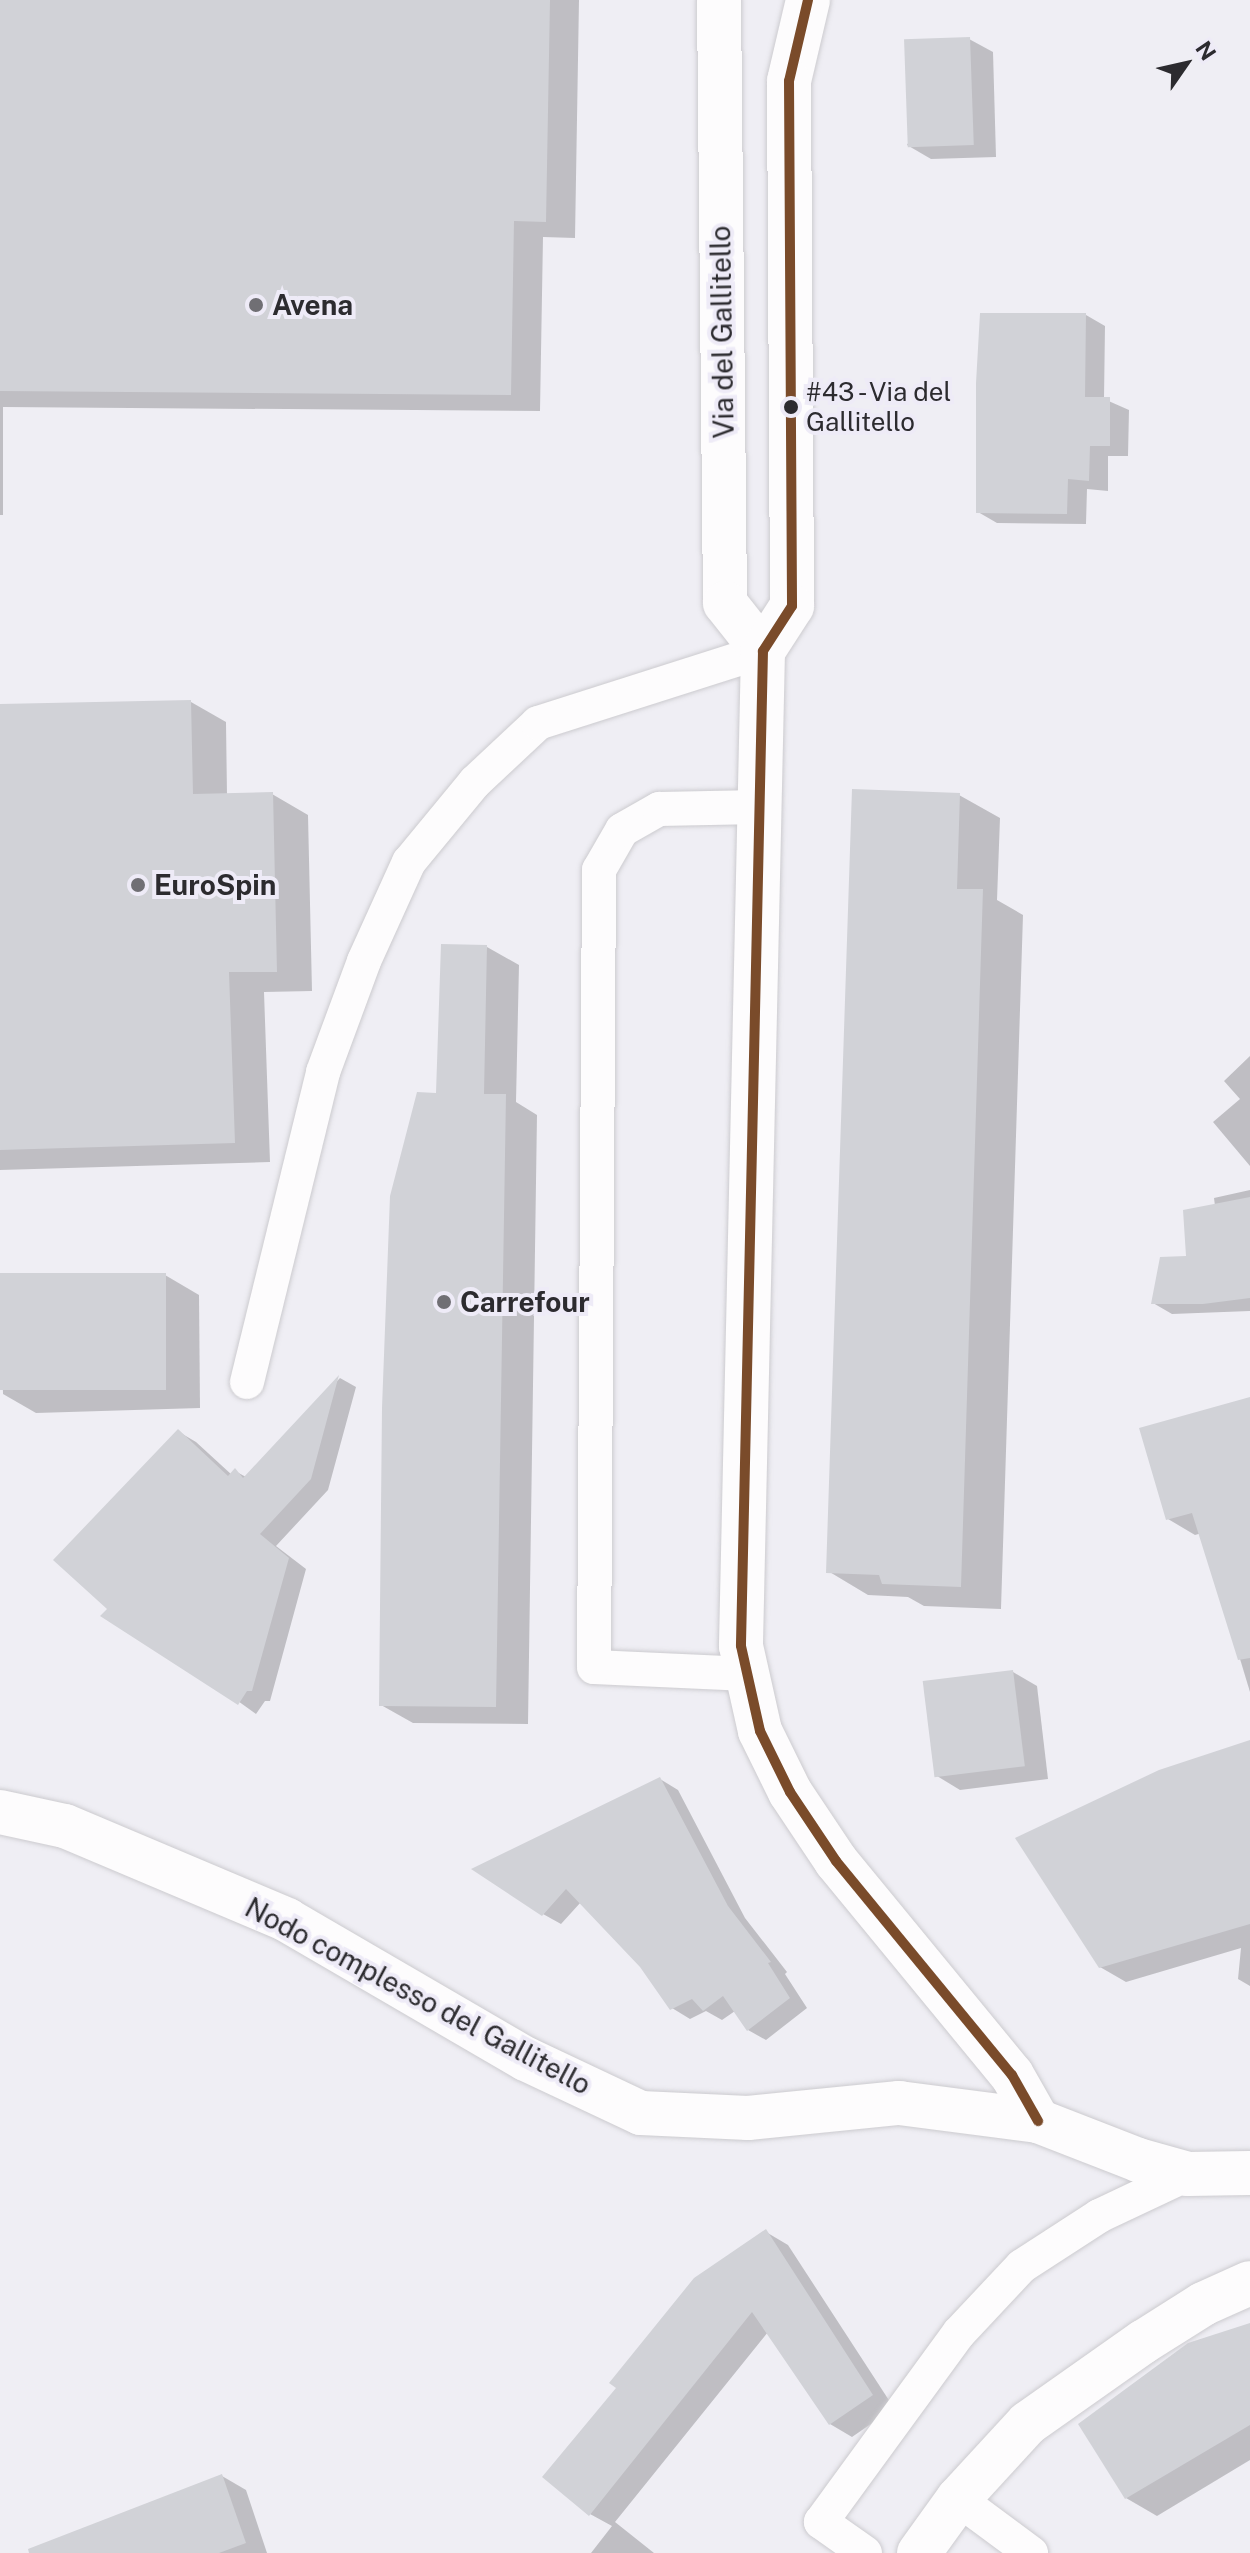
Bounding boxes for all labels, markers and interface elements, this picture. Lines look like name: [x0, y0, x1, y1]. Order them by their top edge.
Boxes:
north arrow: [1146, 24, 1226, 104]
text: N: [1190, 36, 1221, 65]
street label: Via del Gallitello: [703, 225, 741, 439]
place label: Avena: [272, 288, 353, 322]
marker: Avena: [247, 296, 265, 314]
place label: #43 - Via del Gallitello: [806, 376, 960, 438]
marker: #43 - Via del Gallitello: [783, 399, 799, 415]
place label: EuroSpin: [154, 868, 276, 902]
marker: EuroSpin: [129, 876, 147, 894]
place label: Carrefour: [460, 1285, 590, 1319]
marker: Carrefour: [435, 1293, 453, 1311]
street label: Nodo complesso del Gallitello: [239, 1890, 597, 2102]

